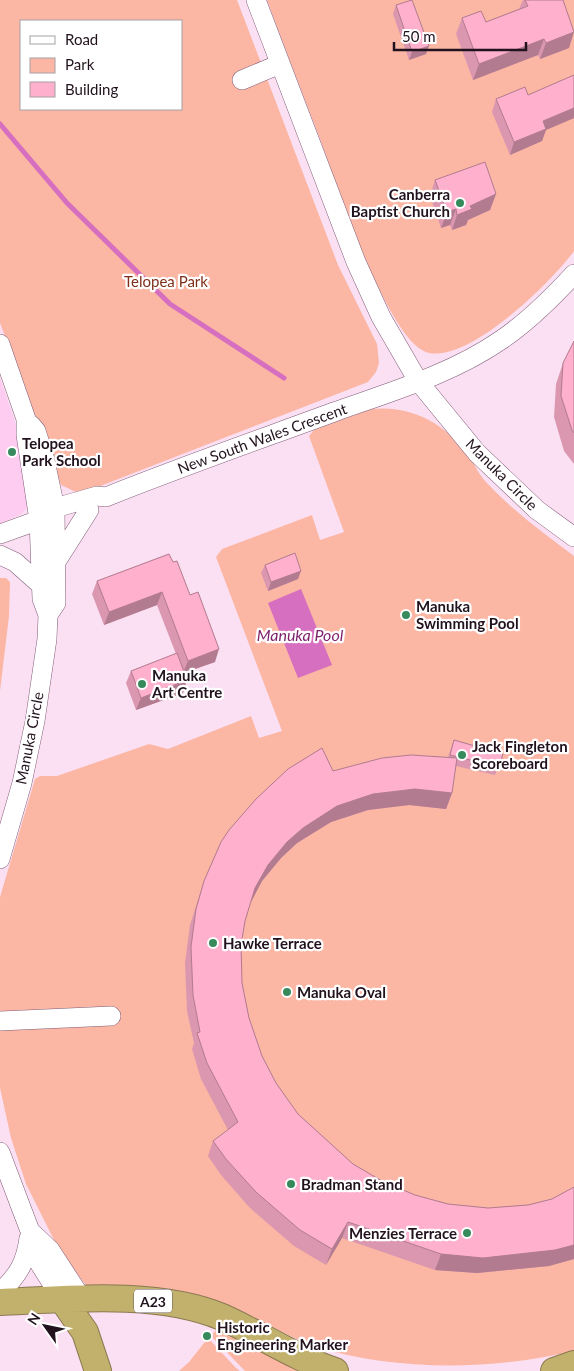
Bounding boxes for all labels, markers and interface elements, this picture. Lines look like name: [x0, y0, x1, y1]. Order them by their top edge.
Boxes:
legend: [20, 20, 182, 110]
scale bar: [394, 20, 526, 52]
text: 50 m: [402, 27, 436, 45]
text: Road: [65, 30, 98, 48]
text: Park: [65, 55, 95, 73]
text: Building: [65, 80, 118, 98]
place label: Canberra Baptist Church: [351, 185, 450, 220]
marker: Canberra Baptist Church: [454, 197, 466, 209]
park label: Telopea Park: [124, 272, 208, 290]
street label: New South Wales Crescent: [175, 399, 350, 477]
place label: Telopea Park School: [22, 434, 101, 469]
street label: Manuka Circle: [462, 434, 542, 514]
marker: Telopea Park School: [6, 446, 18, 458]
place label: Manuka Swimming Pool: [416, 597, 519, 632]
marker: Manuka Swimming Pool: [400, 609, 412, 621]
water label: Manuka Pool: [257, 625, 344, 644]
place label: Manuka Art Centre: [151, 666, 222, 701]
marker: Manuka Art Centre: [136, 678, 148, 690]
street label: Manuka Circle: [11, 690, 47, 786]
place label: Jack Fingleton Scoreboard: [472, 737, 568, 772]
marker: Jack Fingleton Scoreboard: [456, 749, 468, 761]
place label: Hawke Terrace: [223, 934, 322, 952]
marker: Hawke Terrace: [207, 937, 219, 949]
place label: Manuka Oval: [297, 983, 386, 1001]
marker: Manuka Oval: [281, 986, 293, 998]
place label: Bradman Stand: [301, 1175, 403, 1193]
marker: Bradman Stand: [285, 1178, 297, 1190]
place label: Menzies Terrace: [349, 1224, 457, 1242]
marker: Menzies Terrace: [461, 1227, 473, 1239]
road number: A23: [134, 1290, 172, 1312]
north arrow: [20, 1301, 70, 1351]
text: N: [24, 1309, 44, 1328]
place label: Historic Engineering Marker: [217, 1318, 348, 1353]
marker: Historic Engineering Marker: [201, 1330, 213, 1342]

